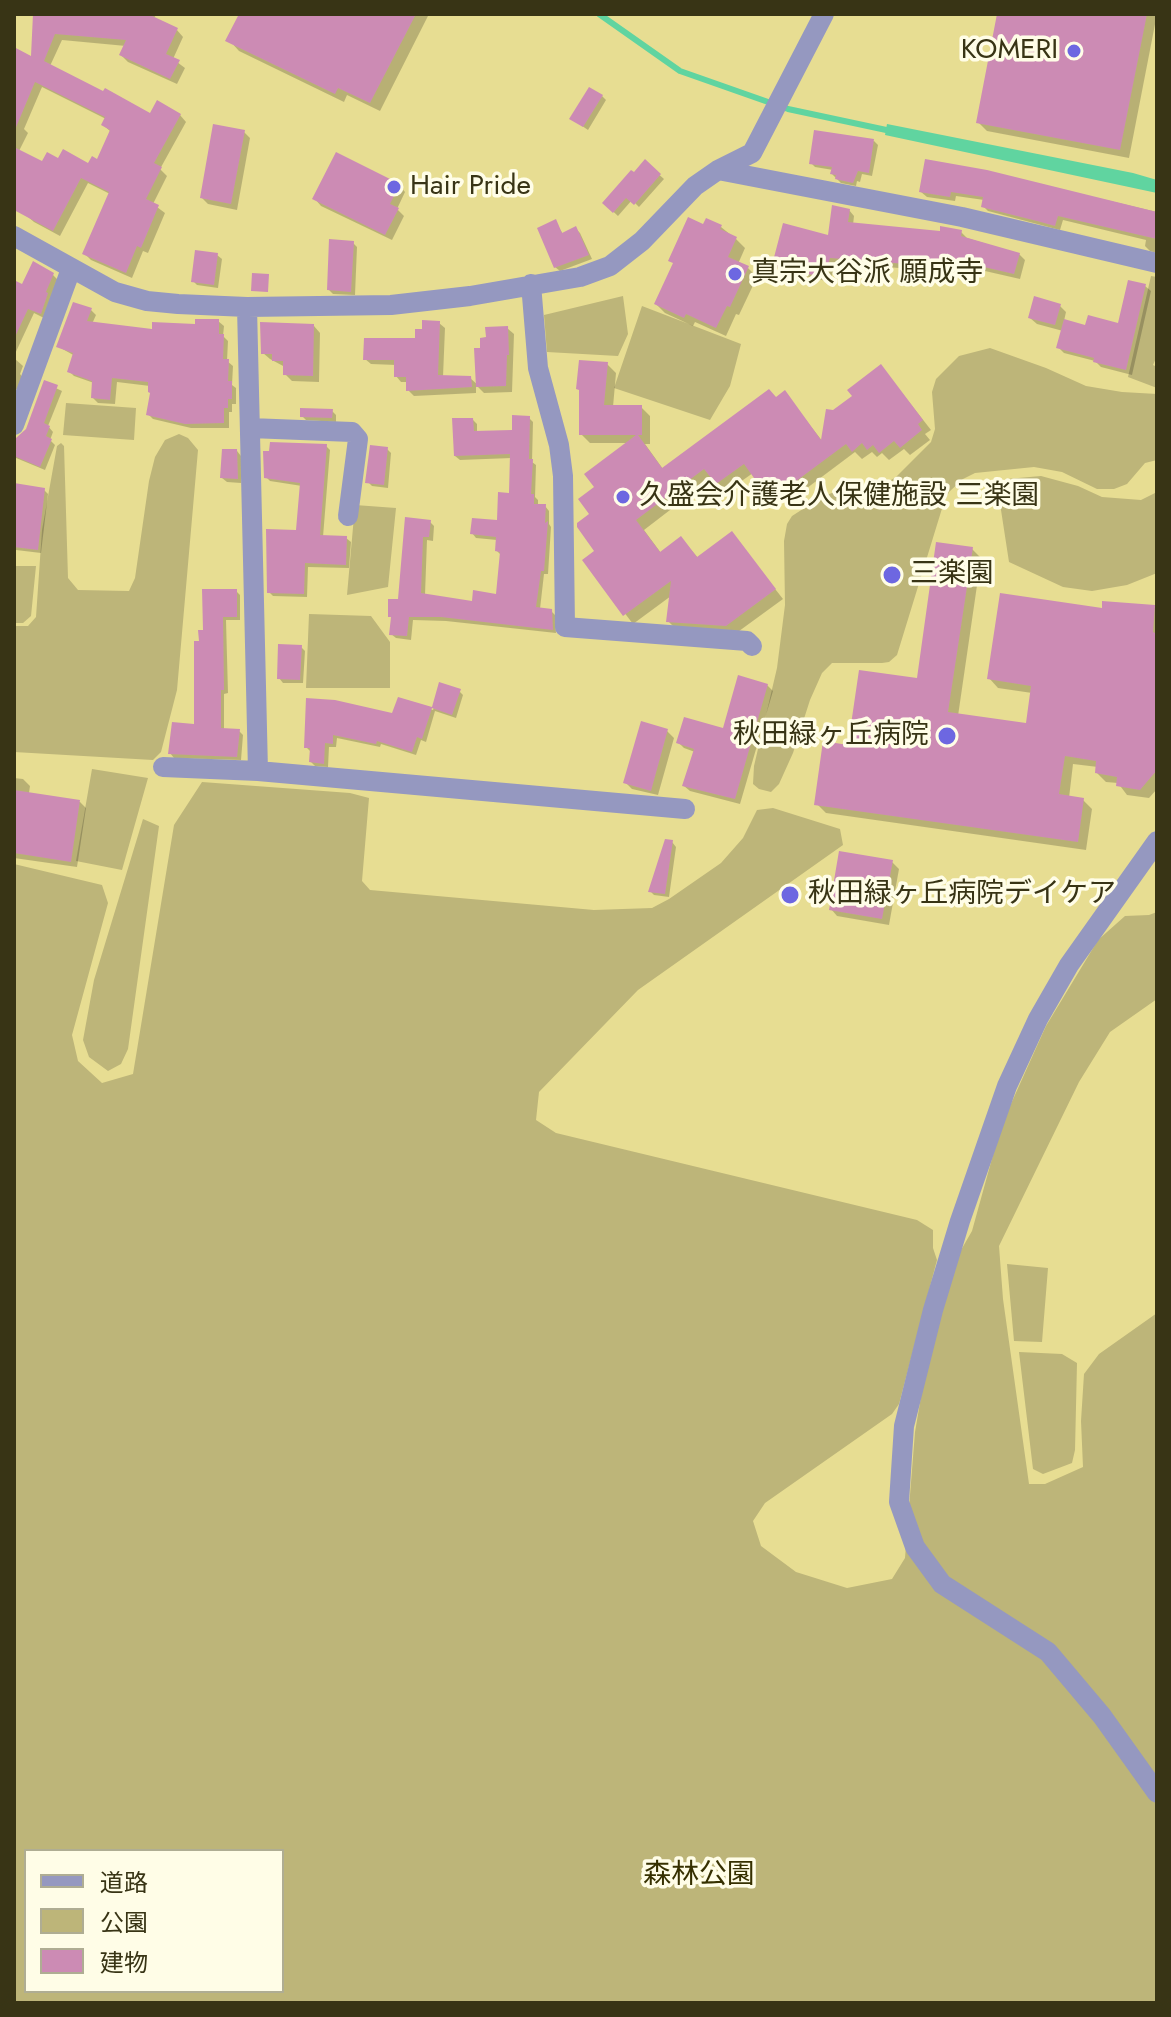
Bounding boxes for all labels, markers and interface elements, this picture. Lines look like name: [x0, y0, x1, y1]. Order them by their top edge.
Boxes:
place label: KOMERI: [961, 34, 1058, 68]
marker: KOMERI: [1065, 42, 1083, 60]
place label: Hair Pride: [410, 170, 531, 204]
marker: Hair Pride: [385, 178, 403, 196]
place label: 真宗大谷派 願成寺: [751, 257, 983, 291]
marker: 真宗大谷派 願成寺: [726, 265, 744, 283]
place label: 久盛会介護老人保健施設 三楽園: [639, 480, 1039, 514]
marker: 久盛会介護老人保健施設 三楽園: [614, 488, 632, 506]
place label: 三楽園: [910, 558, 994, 592]
marker: 三楽園: [881, 564, 903, 586]
place label: 秋田緑ヶ丘病院: [733, 719, 929, 753]
marker: 秋田緑ヶ丘病院: [936, 725, 958, 747]
place label: 秋田緑ヶ丘病院デイケア: [808, 878, 1116, 912]
marker: 秋田緑ヶ丘病院デイケア: [779, 884, 801, 906]
legend: [24, 1849, 284, 1993]
park label: 森林公園: [643, 1859, 755, 1893]
text: 道路: [100, 1865, 148, 1900]
text: 公園: [100, 1905, 148, 1940]
text: 建物: [100, 1945, 148, 1980]

